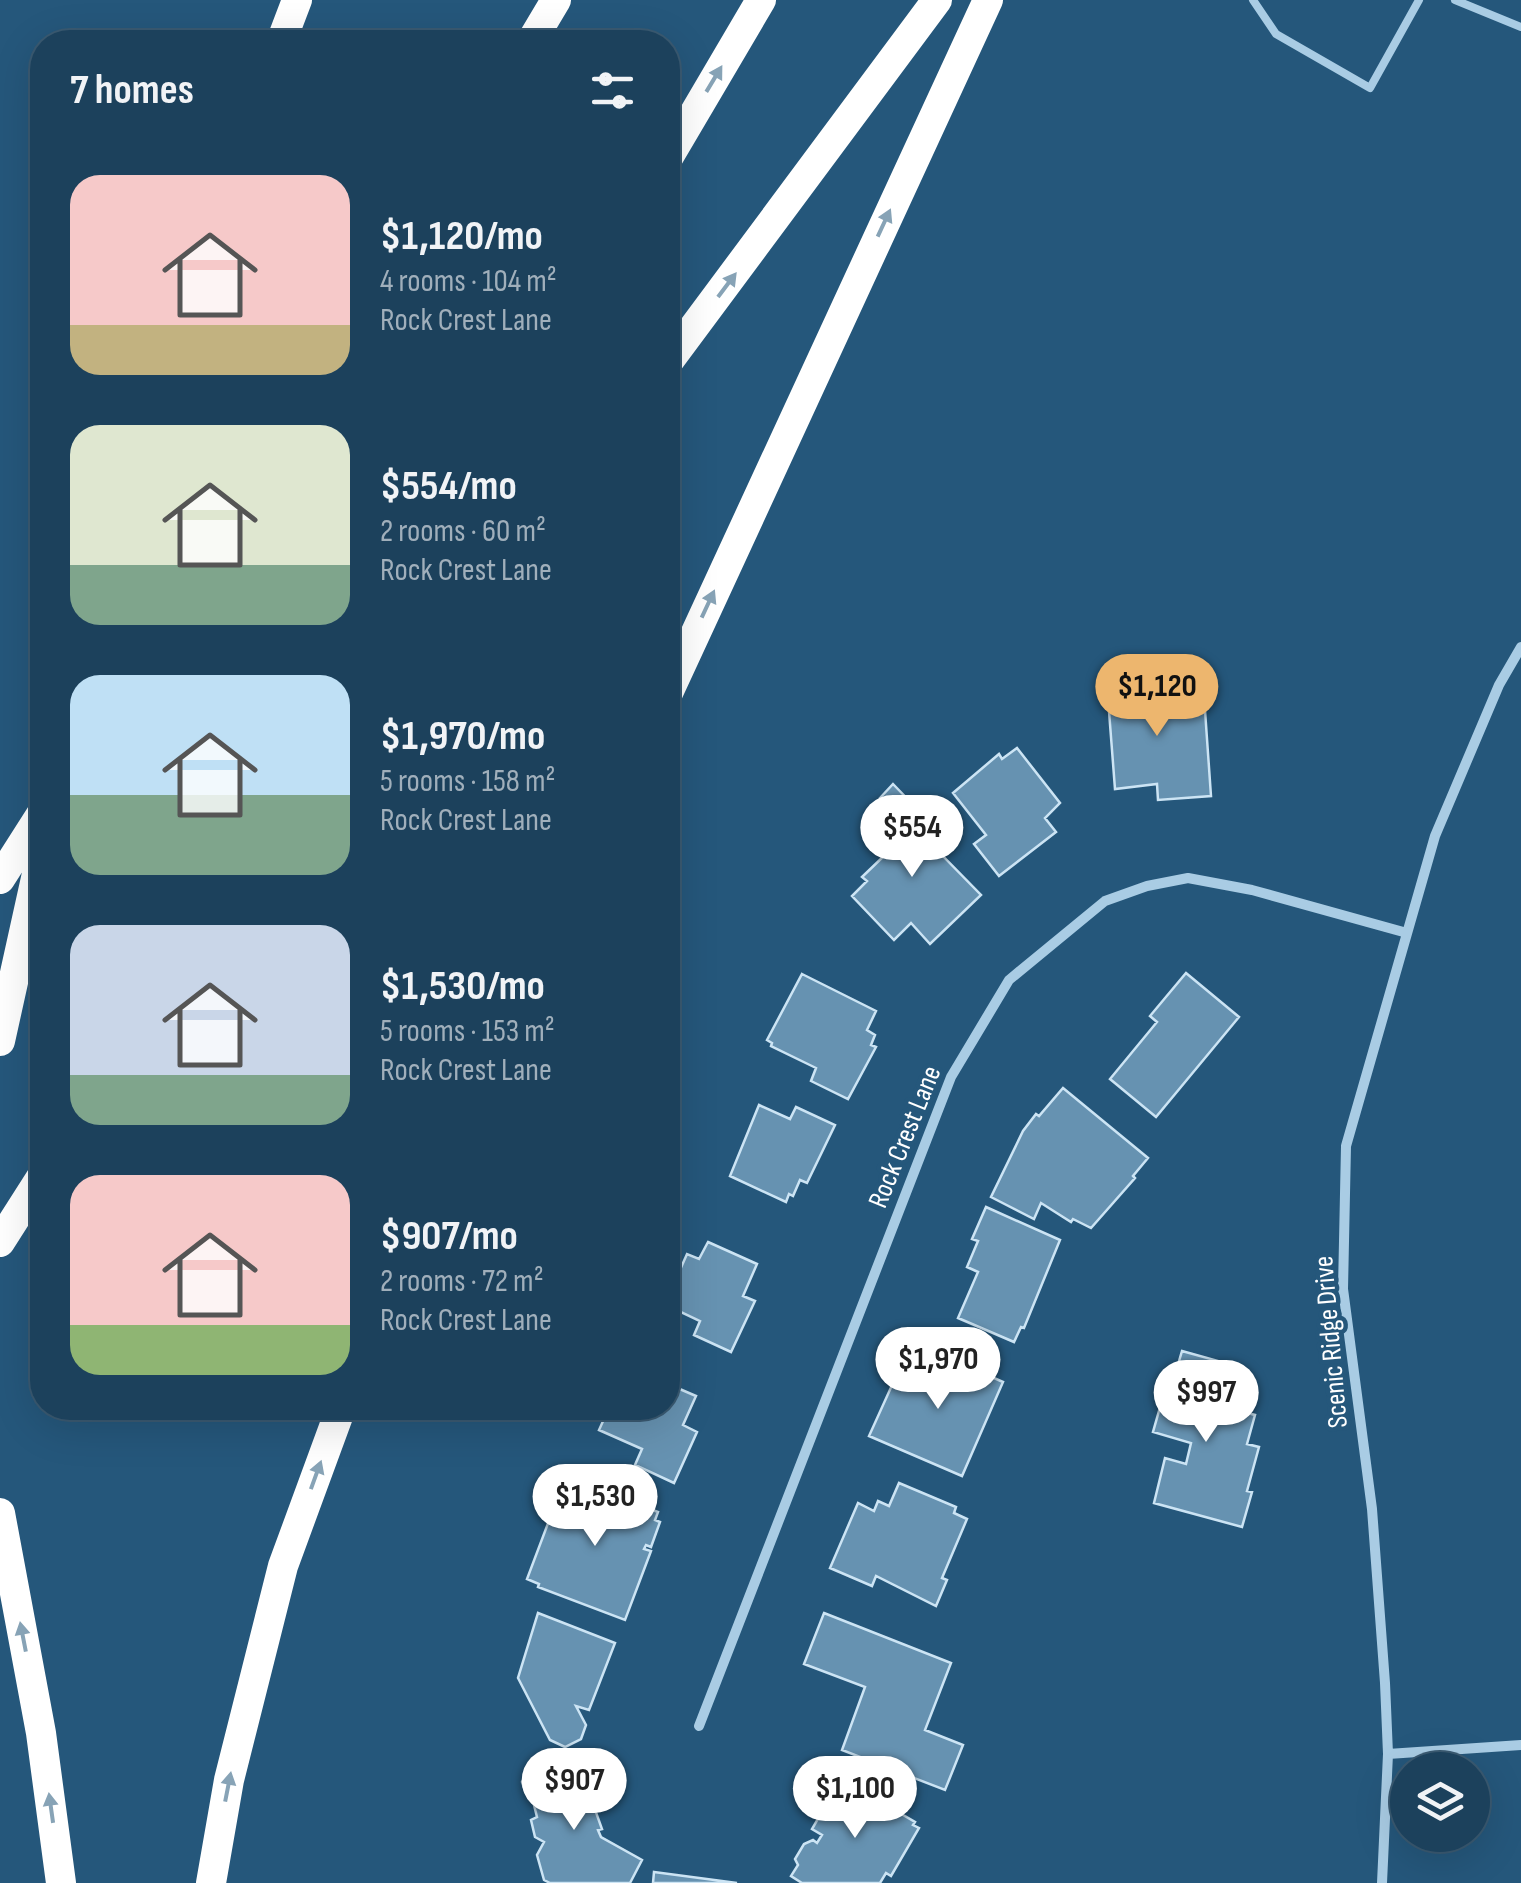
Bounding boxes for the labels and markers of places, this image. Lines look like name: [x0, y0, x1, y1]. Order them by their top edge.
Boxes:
pin: $1,120: [1076, 654, 1238, 739]
pin: $554: [853, 795, 971, 880]
pin: $1,970: [857, 1327, 1019, 1412]
pin: $997: [1147, 1360, 1265, 1445]
pin: $1,530: [514, 1464, 676, 1549]
pin: $907: [515, 1748, 633, 1833]
pin: $1,100: [774, 1756, 936, 1841]

